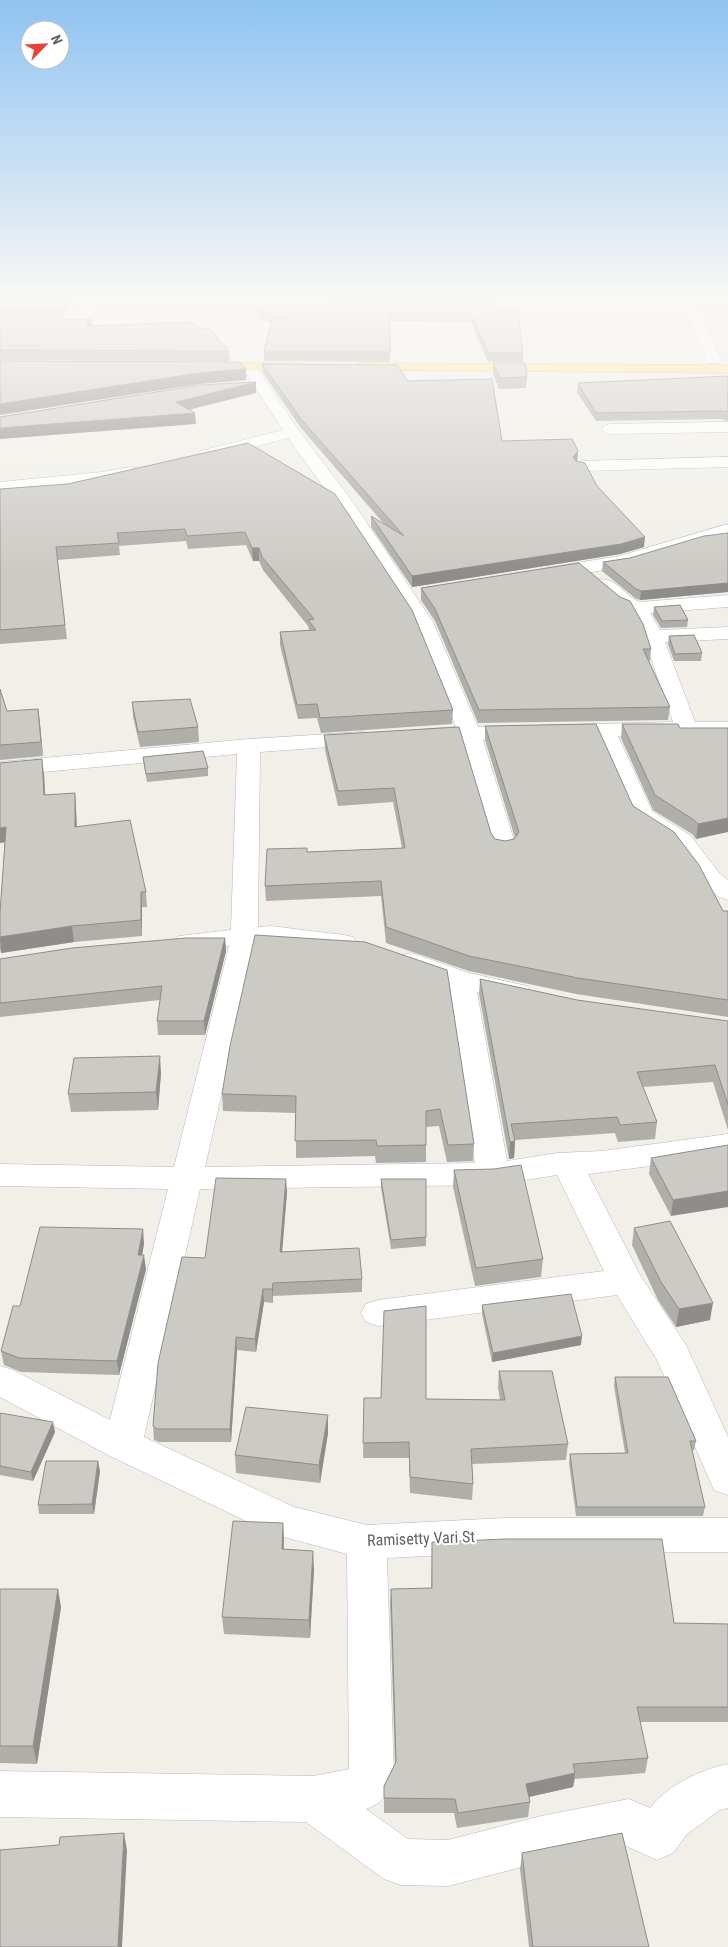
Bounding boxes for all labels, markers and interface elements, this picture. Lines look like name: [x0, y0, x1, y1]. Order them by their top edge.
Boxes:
north arrow: [20, 20, 70, 70]
text: N: [48, 33, 66, 47]
street label: Ramisetty Vari St: [367, 1527, 476, 1550]

